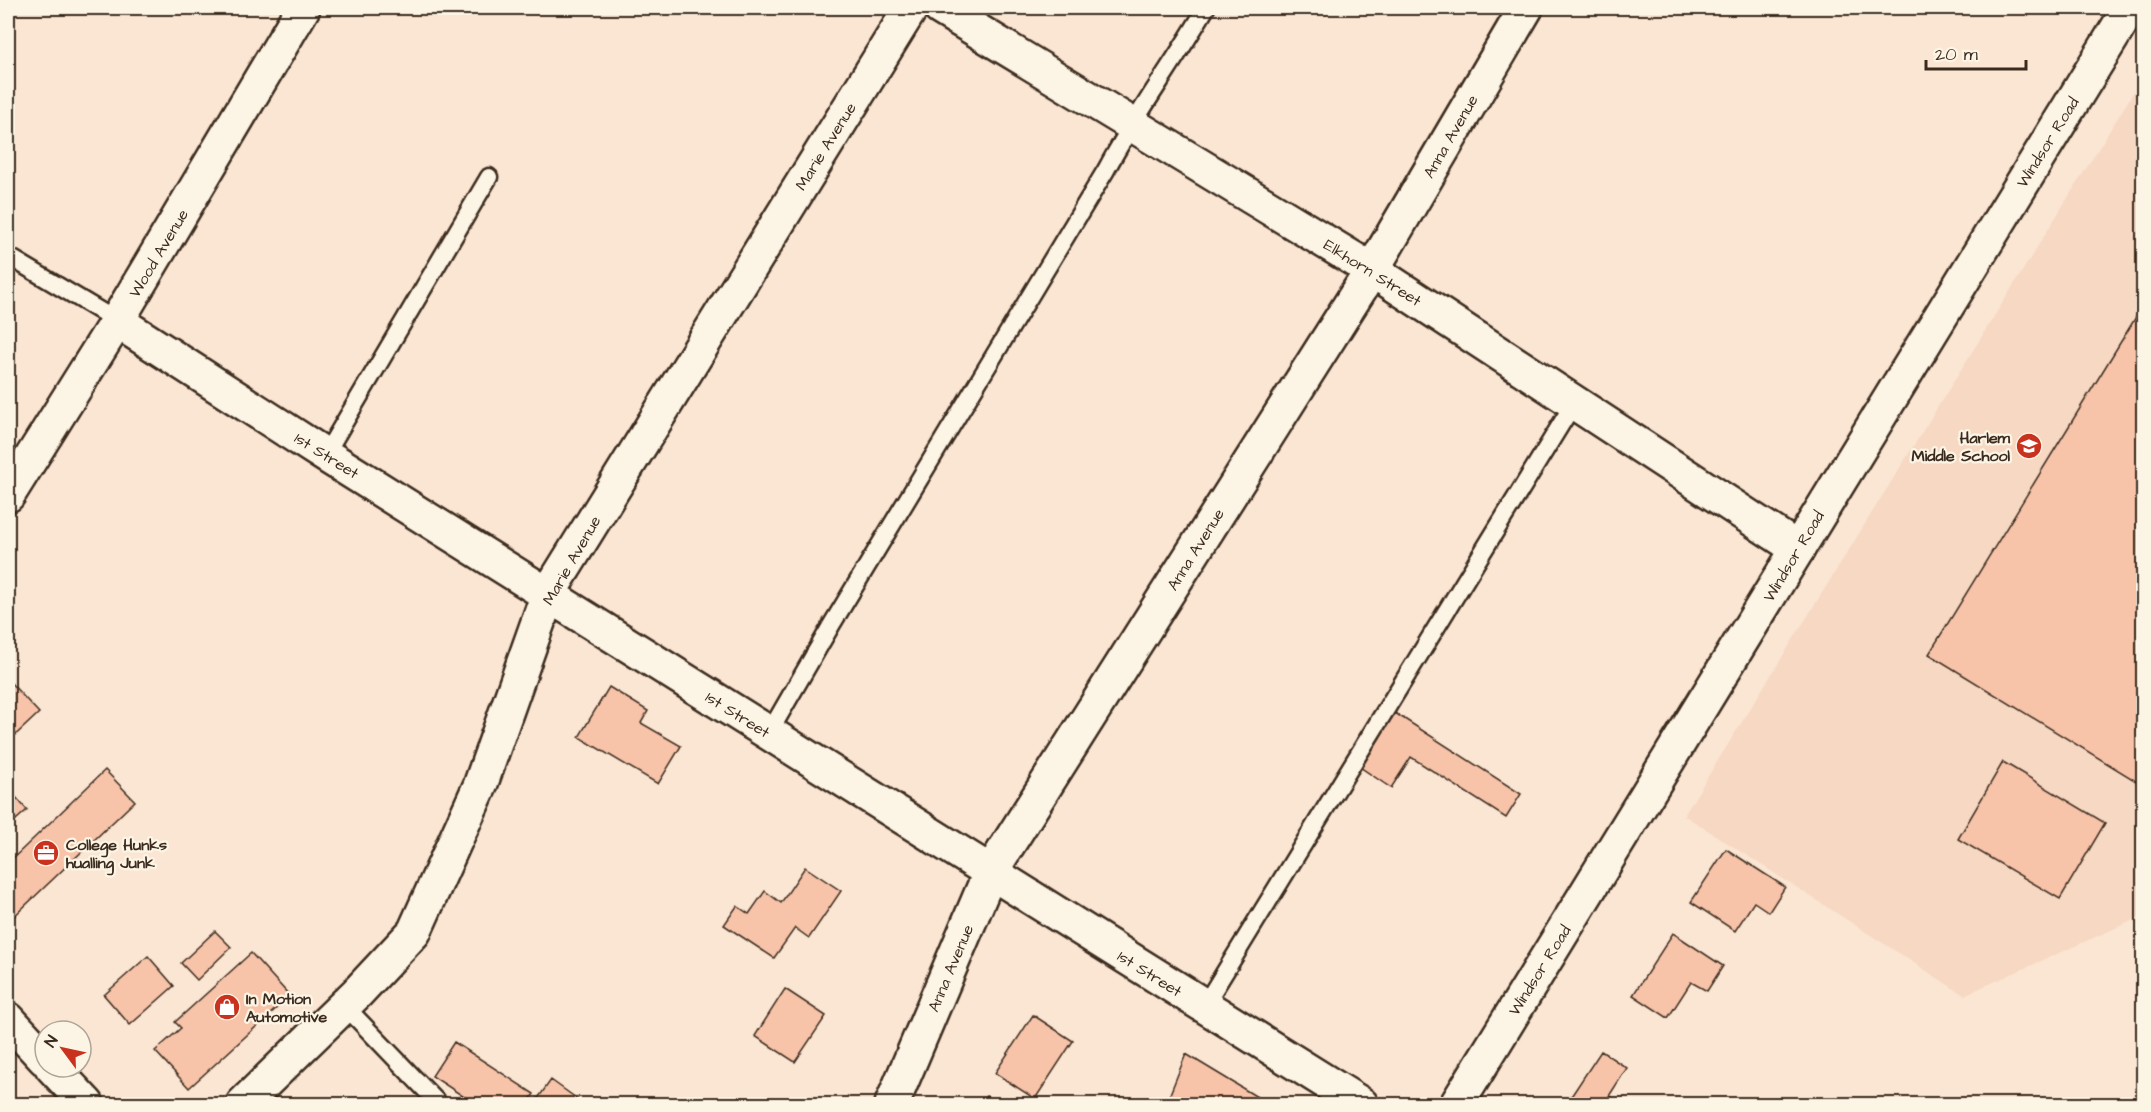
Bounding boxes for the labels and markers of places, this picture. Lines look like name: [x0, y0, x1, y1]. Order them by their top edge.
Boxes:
place label: Harlem Middle School: [1912, 427, 2011, 467]
school or university icon: Harlem Middle School: [2014, 431, 2044, 461]
place label: College Hunks hualling Junk: [66, 834, 167, 876]
office icon: College Hunks hualling Junk: [31, 838, 61, 868]
place label: In Motion Automotive: [246, 988, 327, 1028]
shop icon: In Motion Automotive: [212, 992, 242, 1022]

